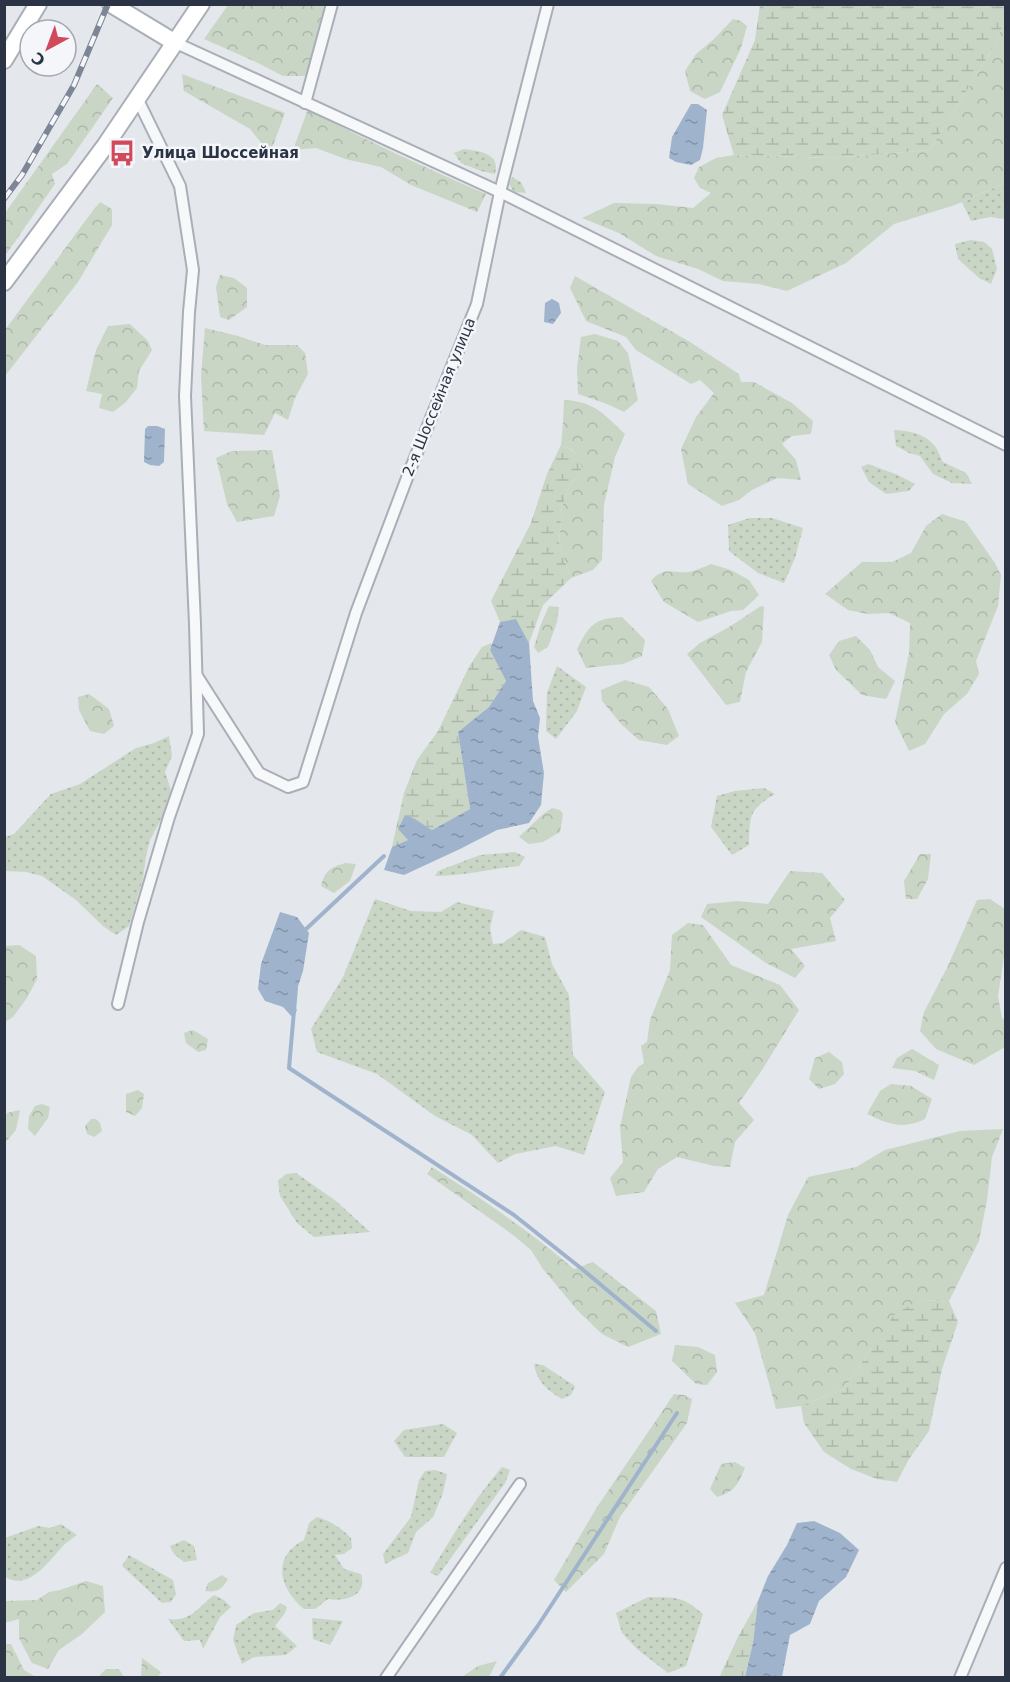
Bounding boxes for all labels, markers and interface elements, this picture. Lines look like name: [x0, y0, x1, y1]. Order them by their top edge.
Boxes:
north arrow: [18, 18, 78, 78]
text: С: [28, 48, 49, 70]
bus stop icon: Улица Шоссейная: [107, 138, 137, 168]
place label: Улица Шоссейная: [142, 144, 299, 162]
street label: 2-я Шоссейная улица: [399, 315, 479, 479]

